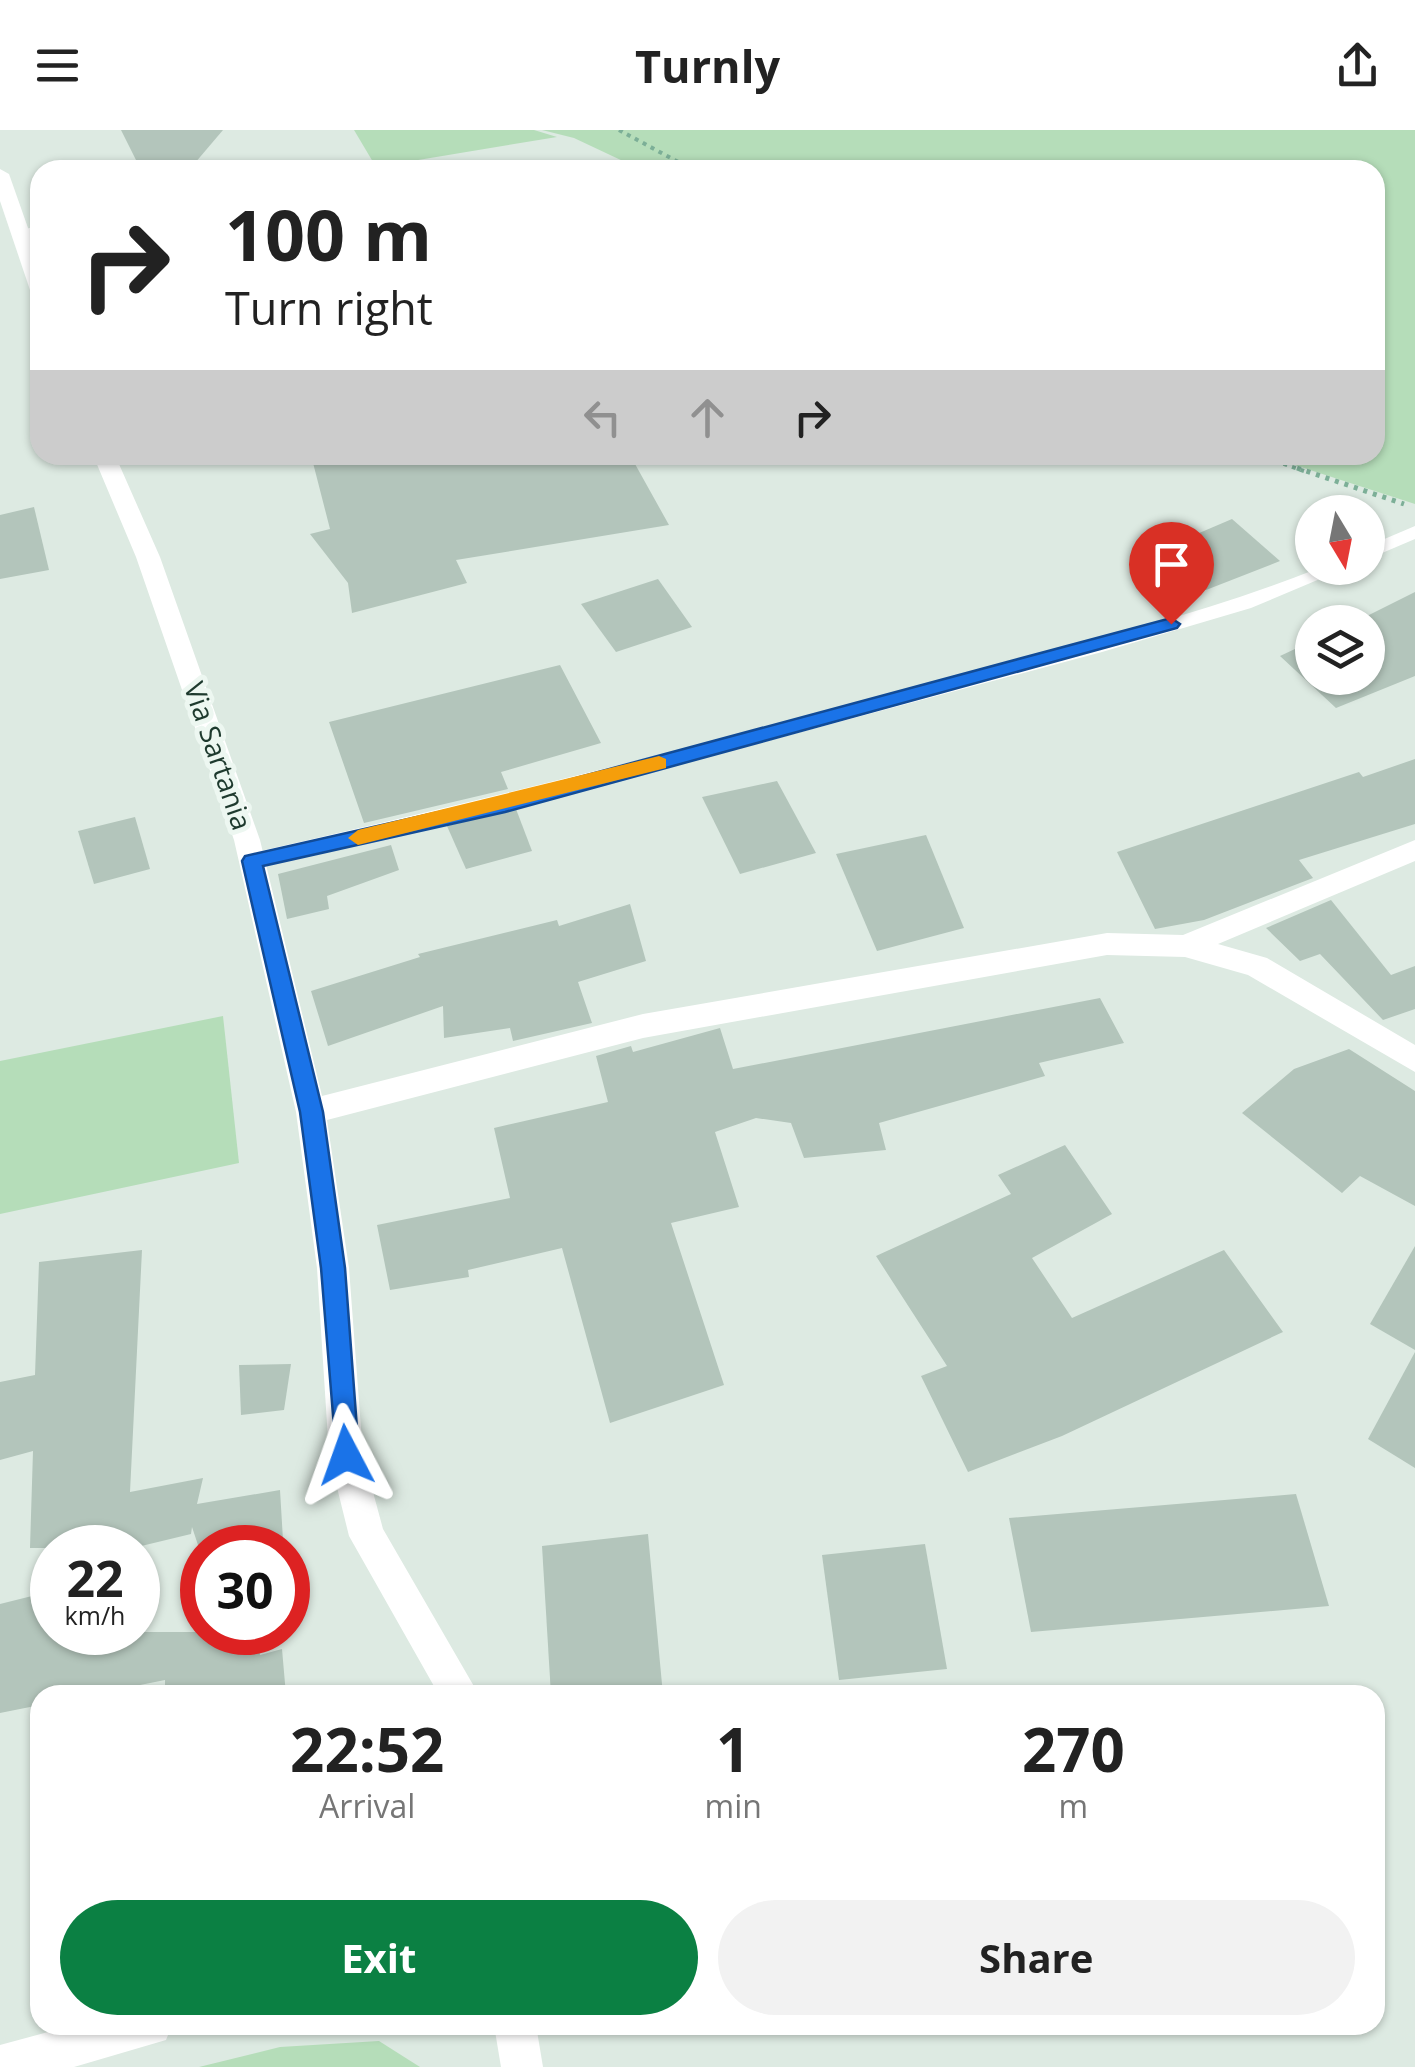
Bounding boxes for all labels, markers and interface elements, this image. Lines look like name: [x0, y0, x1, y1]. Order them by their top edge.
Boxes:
text: Turnly: [635, 35, 780, 96]
icon: menu: [30, 38, 85, 93]
icon: share: [1330, 38, 1385, 93]
text: 100 m: [225, 186, 432, 282]
icon: right: [60, 200, 190, 330]
text: Turn right: [225, 277, 433, 338]
icon: left: [575, 390, 630, 445]
icon: ahead: [680, 390, 735, 445]
icon: right: [785, 390, 840, 445]
north arrow: [1295, 495, 1385, 585]
map controls: [1295, 495, 1385, 695]
pin: [1129, 522, 1214, 625]
icon: arrive: [1144, 537, 1199, 592]
button: layers: [1295, 605, 1385, 695]
street label: Via Sartania: [176, 677, 262, 835]
position arrow: [294, 1403, 398, 1507]
speed limit sign: 30: [180, 1525, 310, 1655]
text: 22: [66, 1544, 124, 1612]
text: km/h: [65, 1598, 125, 1632]
text: 22:52: [290, 1708, 444, 1790]
text: 1: [716, 1708, 750, 1790]
text: 270: [1022, 1708, 1125, 1790]
text: Arrival: [319, 1784, 415, 1827]
text: min: [705, 1784, 762, 1827]
text: m: [1059, 1784, 1088, 1827]
button: Exit: [60, 1900, 698, 2015]
button: Share: [718, 1900, 1355, 2015]

